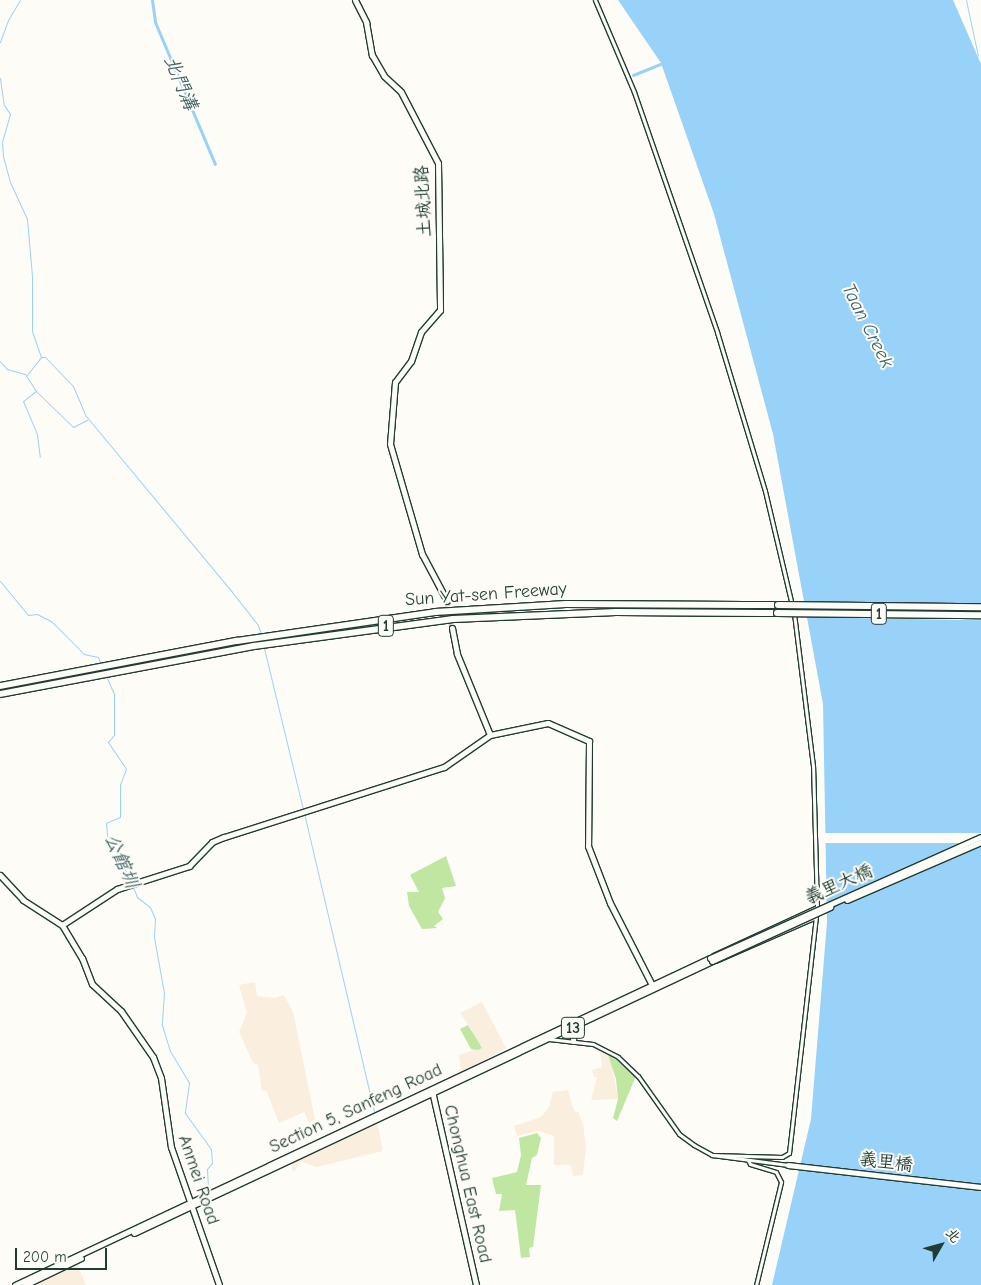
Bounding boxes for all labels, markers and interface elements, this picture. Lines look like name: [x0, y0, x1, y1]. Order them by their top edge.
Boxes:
water label: 北門溝: [158, 52, 202, 114]
street label: 土城北路: [411, 164, 437, 238]
water label: Taan Creek: [836, 280, 898, 372]
street label: Sun Yat-sen Freeway: [405, 579, 567, 611]
road number: 1: [870, 600, 888, 628]
road number: 1: [377, 612, 395, 640]
water label: 公館圳: [99, 830, 143, 892]
street label: 義里大橋: [802, 860, 876, 910]
road number: 13: [560, 1014, 586, 1042]
street label: Section 5, Sanfeng Road: [266, 1059, 446, 1159]
street label: Chonghua East Road: [438, 1103, 496, 1265]
street label: Anmei Road: [173, 1132, 223, 1228]
street label: 義里橋: [858, 1149, 914, 1177]
north arrow: [916, 1220, 966, 1270]
text: 北: [942, 1225, 964, 1246]
scale bar: [18, 1238, 110, 1270]
text: 200 m: [23, 1248, 67, 1266]

